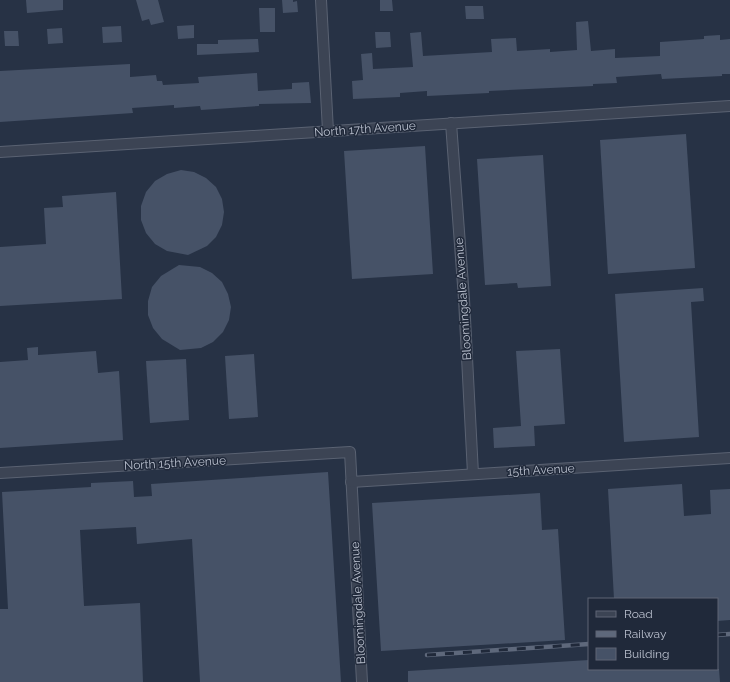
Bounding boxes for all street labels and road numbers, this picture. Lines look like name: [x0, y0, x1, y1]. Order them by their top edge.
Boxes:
street label: North 17th Avenue: [314, 118, 416, 140]
street label: Bloomingdale Avenue: [452, 237, 474, 361]
street label: North 15th Avenue: [124, 453, 226, 473]
street label: 15th Avenue: [507, 461, 575, 479]
street label: Bloomingdale Avenue: [348, 541, 368, 665]

